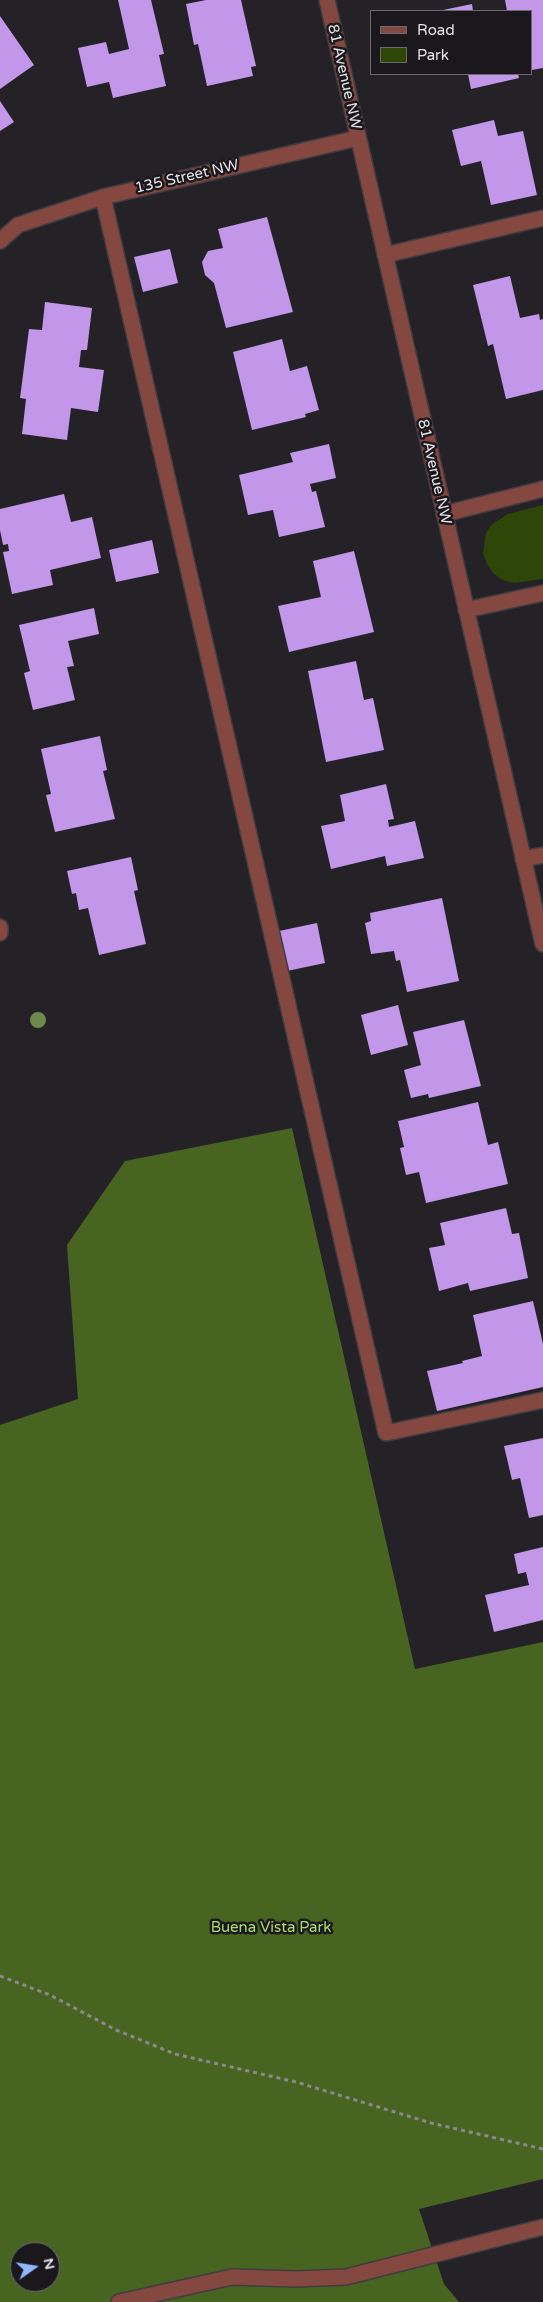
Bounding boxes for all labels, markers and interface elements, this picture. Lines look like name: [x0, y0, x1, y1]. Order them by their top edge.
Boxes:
legend: [370, 10, 533, 75]
text: Road: [417, 21, 455, 39]
street label: 81 Avenue NW: [323, 23, 365, 131]
text: Park: [417, 46, 449, 64]
street label: 135 Street NW: [133, 156, 241, 198]
street label: 81 Avenue NW: [413, 418, 455, 526]
park label: Buena Vista Park: [211, 1919, 331, 1937]
north arrow: [10, 2242, 60, 2292]
text: N: [40, 2256, 59, 2271]

